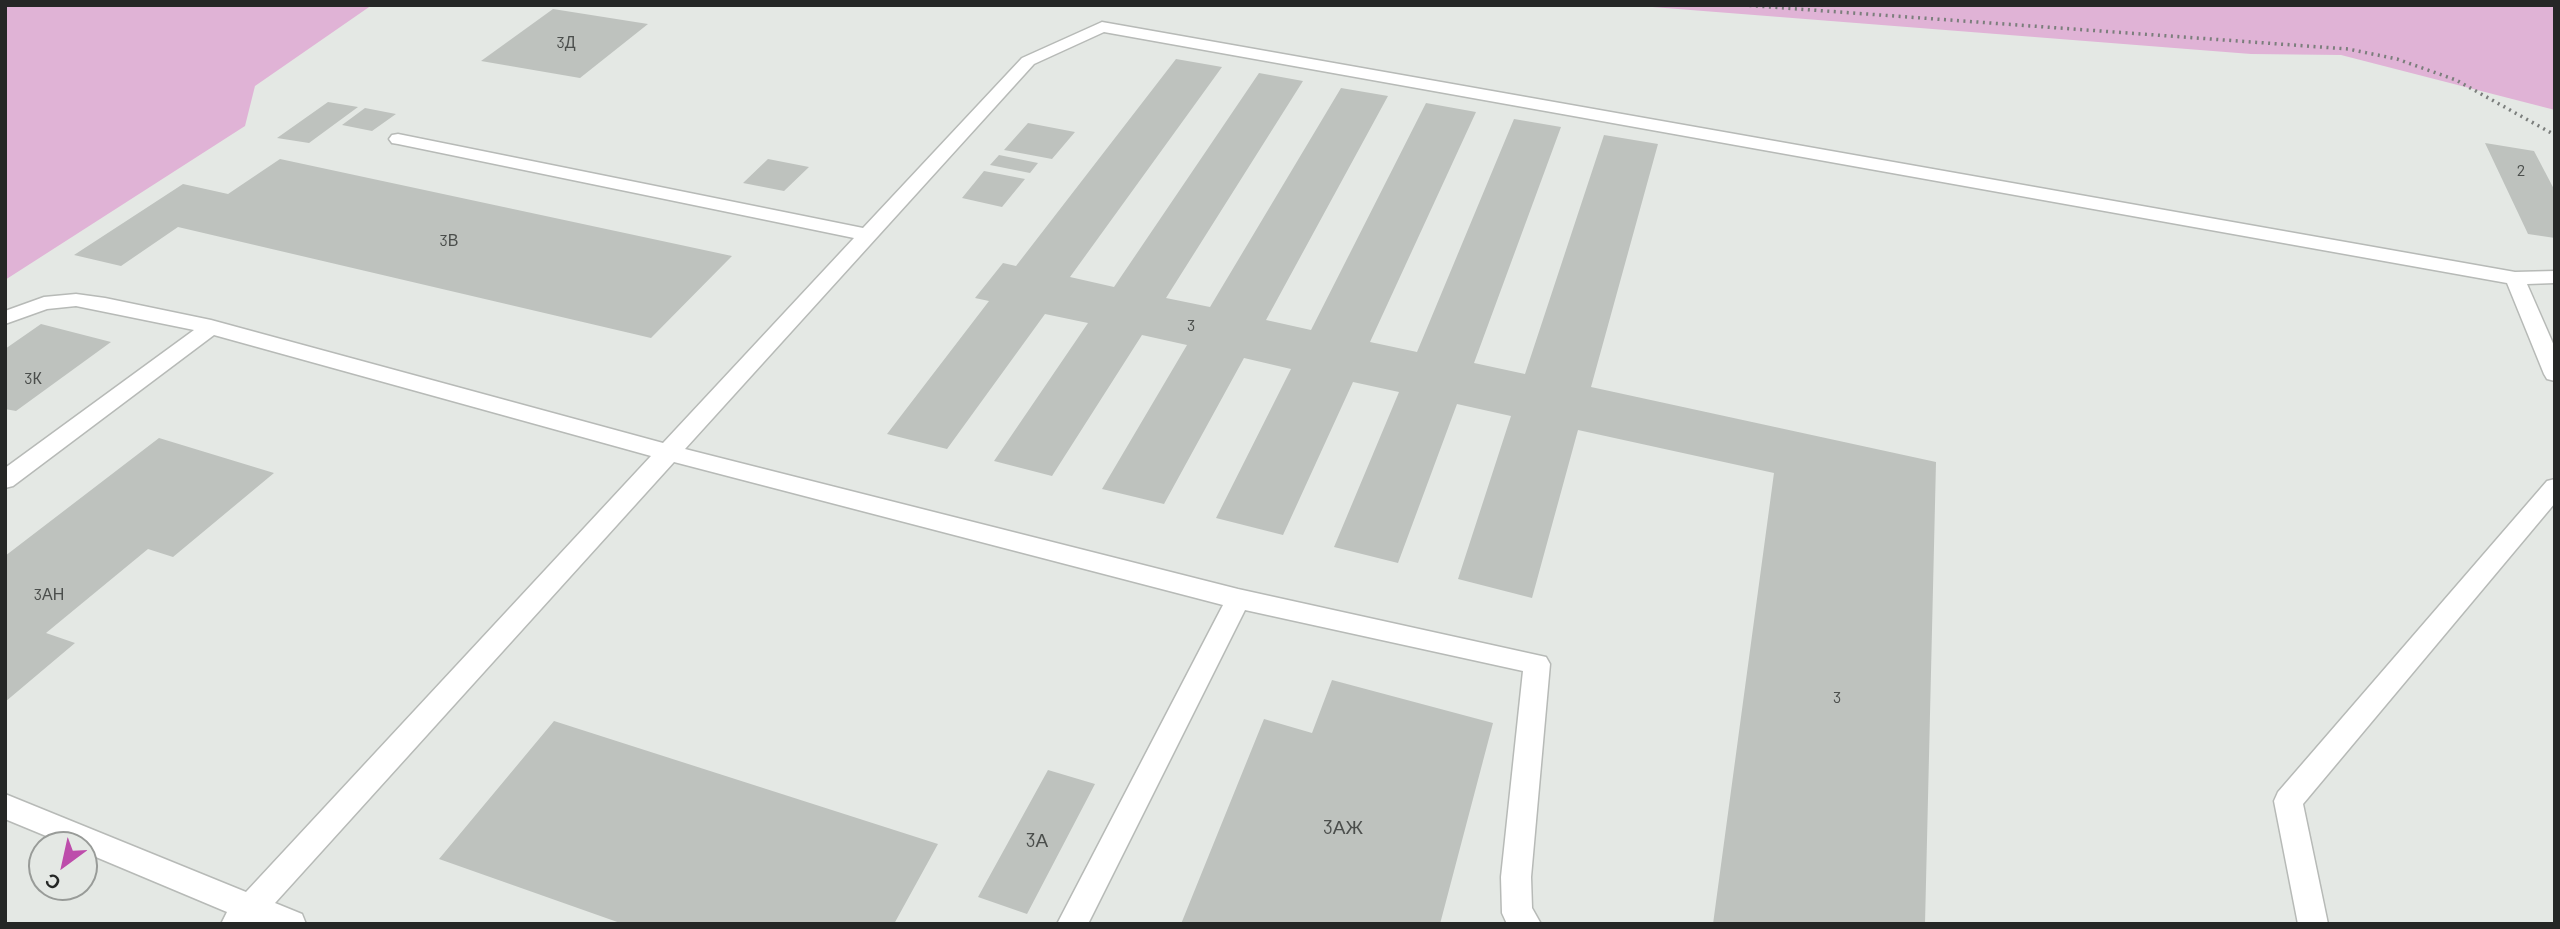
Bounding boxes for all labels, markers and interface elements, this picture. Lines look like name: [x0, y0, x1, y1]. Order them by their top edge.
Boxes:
house number: 3Д: [556, 33, 576, 53]
house number: 2: [2517, 161, 2525, 181]
house number: 3В: [440, 231, 458, 251]
house number: 3: [1187, 316, 1195, 336]
house number: 3К: [24, 369, 42, 389]
house number: 3АН: [34, 585, 64, 605]
house number: 3: [1833, 688, 1841, 708]
house number: 3АЖ: [1323, 817, 1363, 839]
house number: 3А: [1026, 830, 1048, 852]
north arrow: [28, 831, 98, 901]
text: С: [40, 869, 64, 896]

